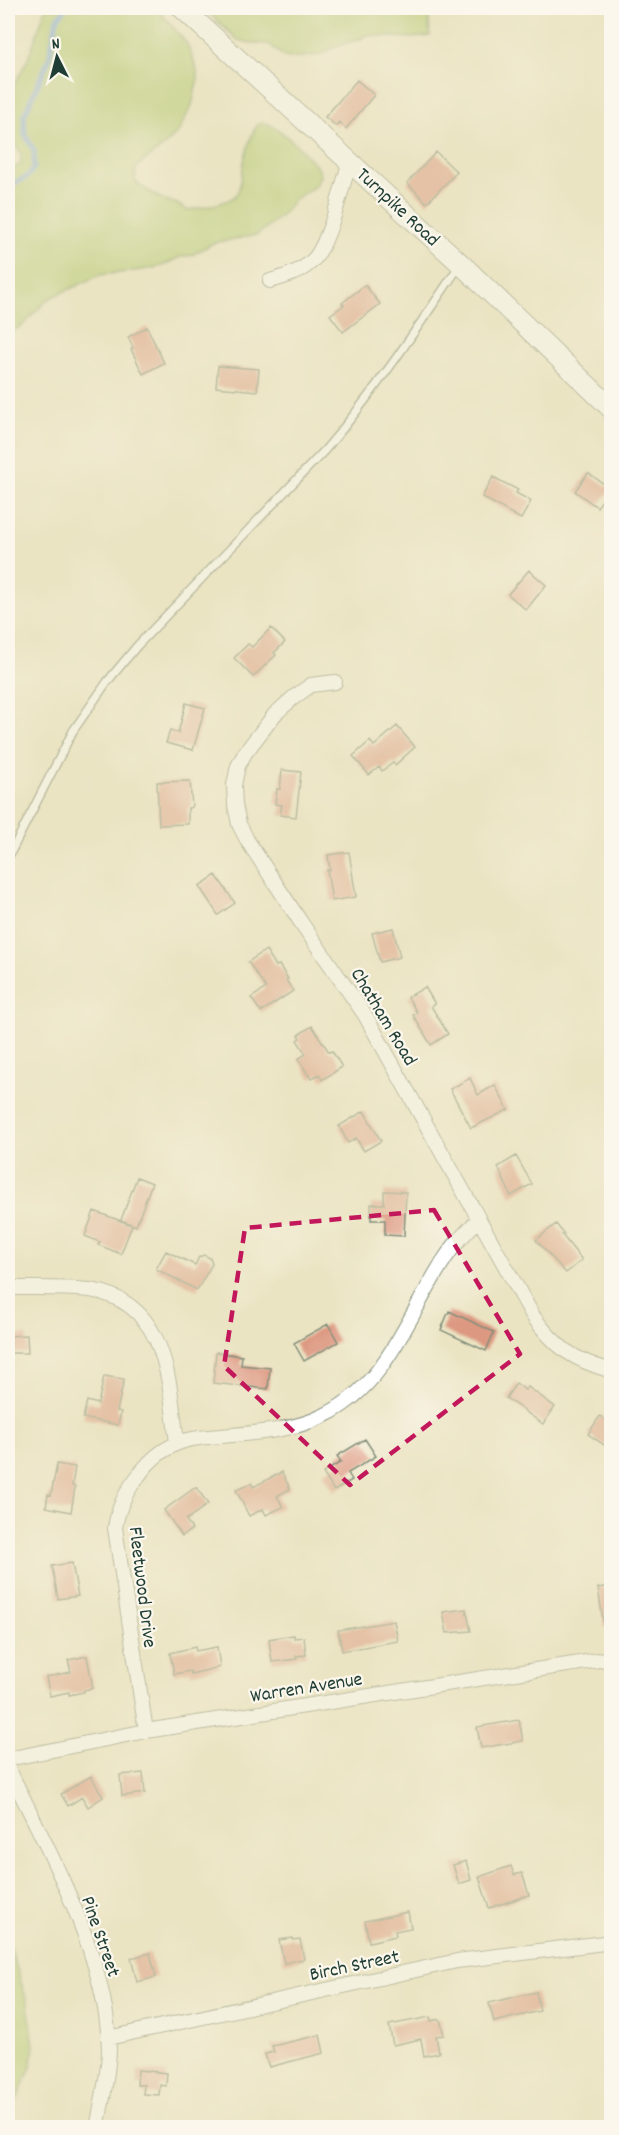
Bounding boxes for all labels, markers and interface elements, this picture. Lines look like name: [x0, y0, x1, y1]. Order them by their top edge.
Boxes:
north arrow: [27, 27, 87, 87]
text: N: [51, 33, 61, 56]
street label: Turnpike Road: [349, 162, 445, 254]
street label: Chatham Road: [342, 963, 423, 1072]
street label: Fleetwood Drive: [120, 1525, 162, 1650]
street label: Warren Avenue: [248, 1666, 365, 1712]
street label: Pine Street: [72, 1893, 126, 1981]
street label: Birch Street: [307, 1944, 402, 1990]

